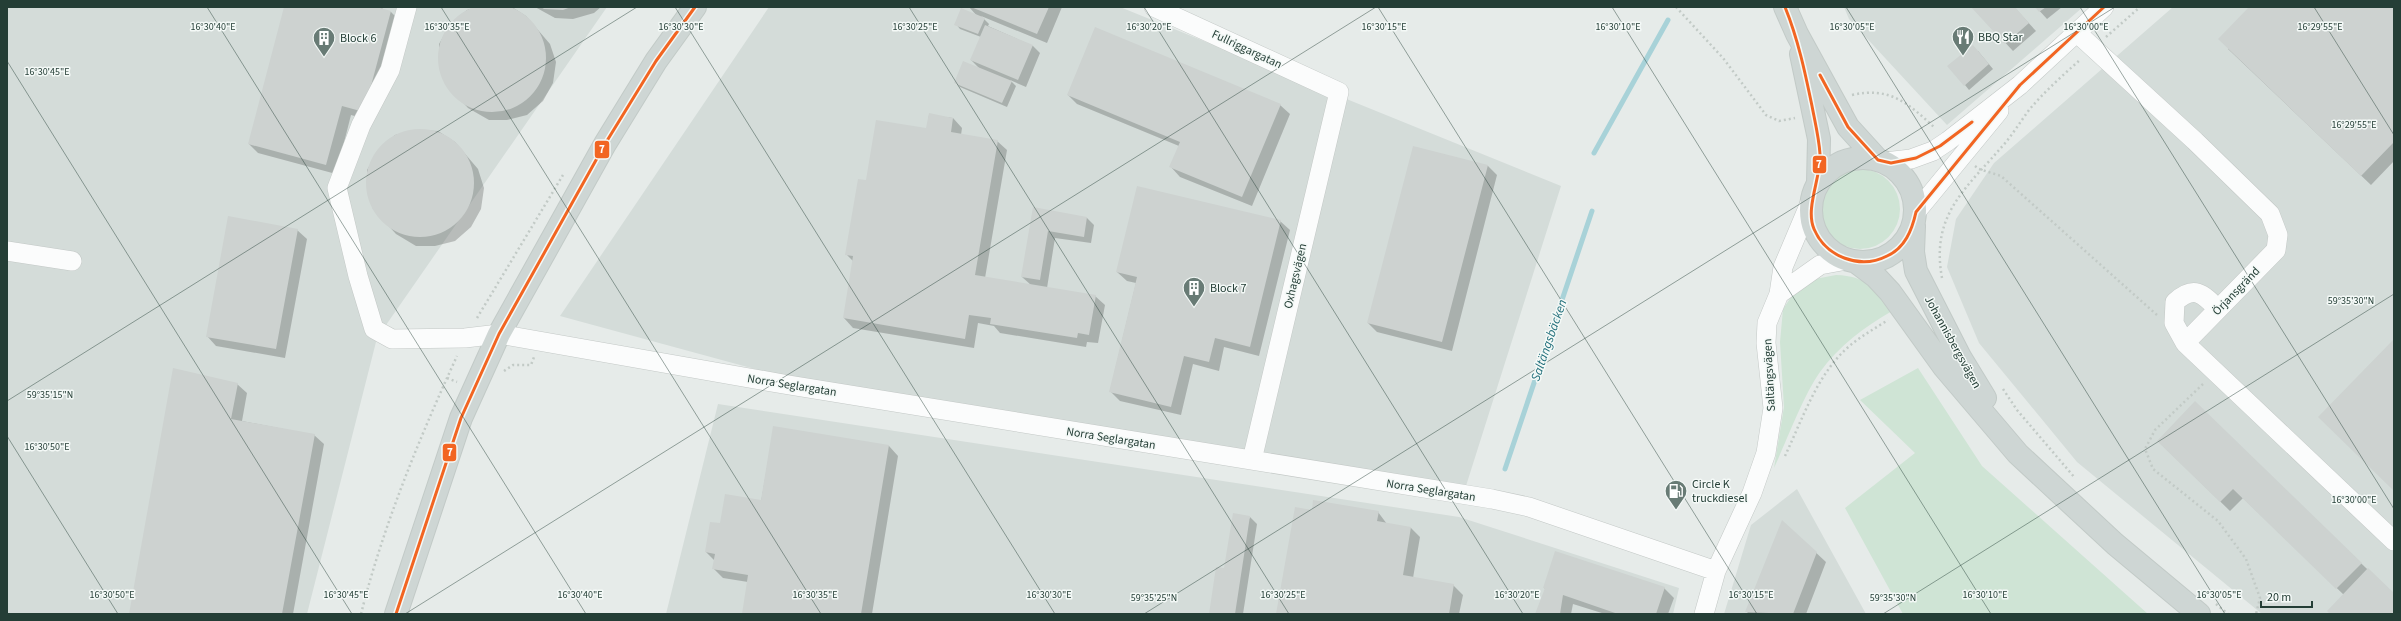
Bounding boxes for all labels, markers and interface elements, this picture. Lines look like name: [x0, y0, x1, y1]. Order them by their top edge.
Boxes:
text: 16°30'40"E: [190, 20, 236, 34]
text: 16°30'35"E: [424, 20, 470, 34]
text: 16°30'30"E: [658, 20, 704, 34]
text: 16°30'25"E: [892, 20, 938, 34]
text: 16°30'20"E: [1126, 20, 1172, 34]
text: 16°30'15"E: [1361, 20, 1407, 34]
text: 16°30'10"E: [1595, 20, 1641, 34]
text: 16°30'05"E: [1829, 20, 1875, 34]
text: 16°30'00"E: [2063, 20, 2109, 34]
text: 16°29'55"E: [2297, 20, 2343, 34]
restaurant icon: BBQ Star: [1950, 24, 1976, 57]
building icon: Block 6: [311, 25, 337, 58]
street label: Fullriggargatan: [1209, 26, 1285, 73]
place label: BBQ Star: [1978, 29, 2023, 46]
place label: Block 6: [340, 30, 376, 47]
text: 16°30'45"E: [24, 65, 70, 79]
text: 16°29'55"E: [2331, 118, 2377, 132]
line badge: 7: [594, 140, 610, 159]
text: 7: [599, 142, 605, 157]
line badge: 7: [1812, 155, 1827, 174]
text: 7: [1816, 157, 1822, 172]
street label: Oxhagsvägen: [1280, 242, 1311, 310]
street label: Örjansgränd: [2209, 263, 2264, 320]
building icon: Block 7: [1181, 275, 1207, 308]
place label: Block 7: [1210, 280, 1246, 297]
street label: Johannisbergsvägen: [1920, 293, 1985, 392]
text: 59°35'30"N: [2328, 294, 2374, 308]
water label: Saltängsbäcken: [1527, 297, 1571, 384]
street label: Saltängsvägen: [1759, 338, 1780, 412]
street label: Norra Seglargatan: [746, 370, 838, 401]
text: 59°35'15"N: [27, 388, 73, 402]
street label: Norra Seglargatan: [1065, 423, 1157, 454]
text: 16°30'50"E: [24, 440, 70, 454]
line badge: 7: [442, 443, 457, 462]
text: 7: [447, 445, 453, 460]
street label: Norra Seglargatan: [1385, 475, 1477, 506]
place label: Circle K truckdiesel: [1692, 476, 1748, 507]
fuel station icon: Circle K truckdiesel: [1663, 478, 1689, 511]
text: 16°30'00"E: [2331, 493, 2377, 507]
scale bar: [2261, 583, 2312, 609]
text: 16°30'50"E: [89, 588, 135, 602]
text: 16°30'45"E: [323, 588, 369, 602]
text: 16°30'40"E: [557, 588, 603, 602]
text: 16°30'35"E: [792, 588, 838, 602]
text: 16°30'30"E: [1026, 588, 1072, 602]
text: 16°30'25"E: [1260, 588, 1306, 602]
text: 16°30'20"E: [1494, 588, 1540, 602]
text: 16°30'15"E: [1728, 588, 1774, 602]
text: 16°30'10"E: [1962, 588, 2008, 602]
text: 16°30'05"E: [2196, 588, 2242, 602]
text: 20 m: [2267, 589, 2291, 606]
text: 59°35'25"N: [1131, 591, 1177, 605]
text: 59°35'30"N: [1870, 591, 1916, 605]

